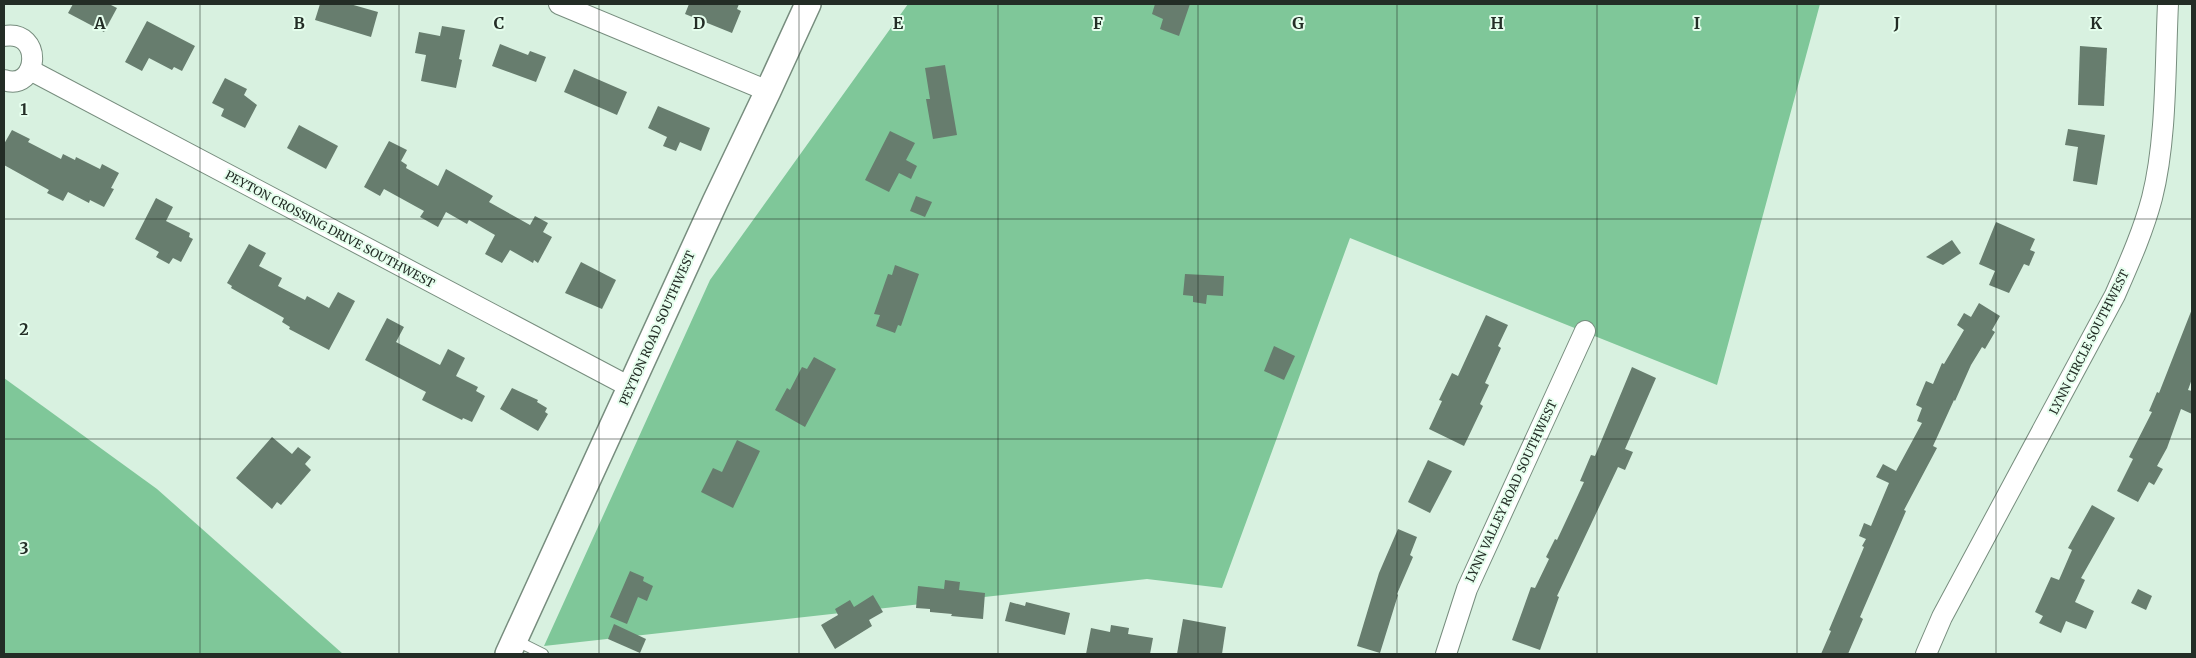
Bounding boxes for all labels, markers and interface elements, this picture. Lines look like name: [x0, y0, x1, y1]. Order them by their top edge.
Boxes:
text: A: [93, 13, 106, 33]
text: B: [293, 13, 305, 33]
text: C: [494, 13, 504, 33]
text: D: [693, 13, 705, 33]
text: E: [893, 13, 904, 33]
text: F: [1093, 13, 1103, 33]
text: G: [1292, 13, 1304, 33]
text: H: [1490, 13, 1504, 33]
text: I: [1694, 13, 1700, 33]
text: J: [1893, 13, 1900, 33]
text: K: [2090, 13, 2102, 33]
text: 1: [20, 99, 28, 119]
street label: PEYTON CROSSING DRIVE SOUTHWEST: [223, 167, 438, 291]
street label: PEYTON ROAD SOUTHWEST: [616, 248, 698, 408]
street label: LYNN CIRCLE SOUTHWEST: [2046, 267, 2132, 417]
text: 2: [19, 319, 29, 339]
street label: LYNN VALLEY ROAD SOUTHWEST: [1462, 397, 1560, 584]
text: 3: [19, 538, 29, 558]

